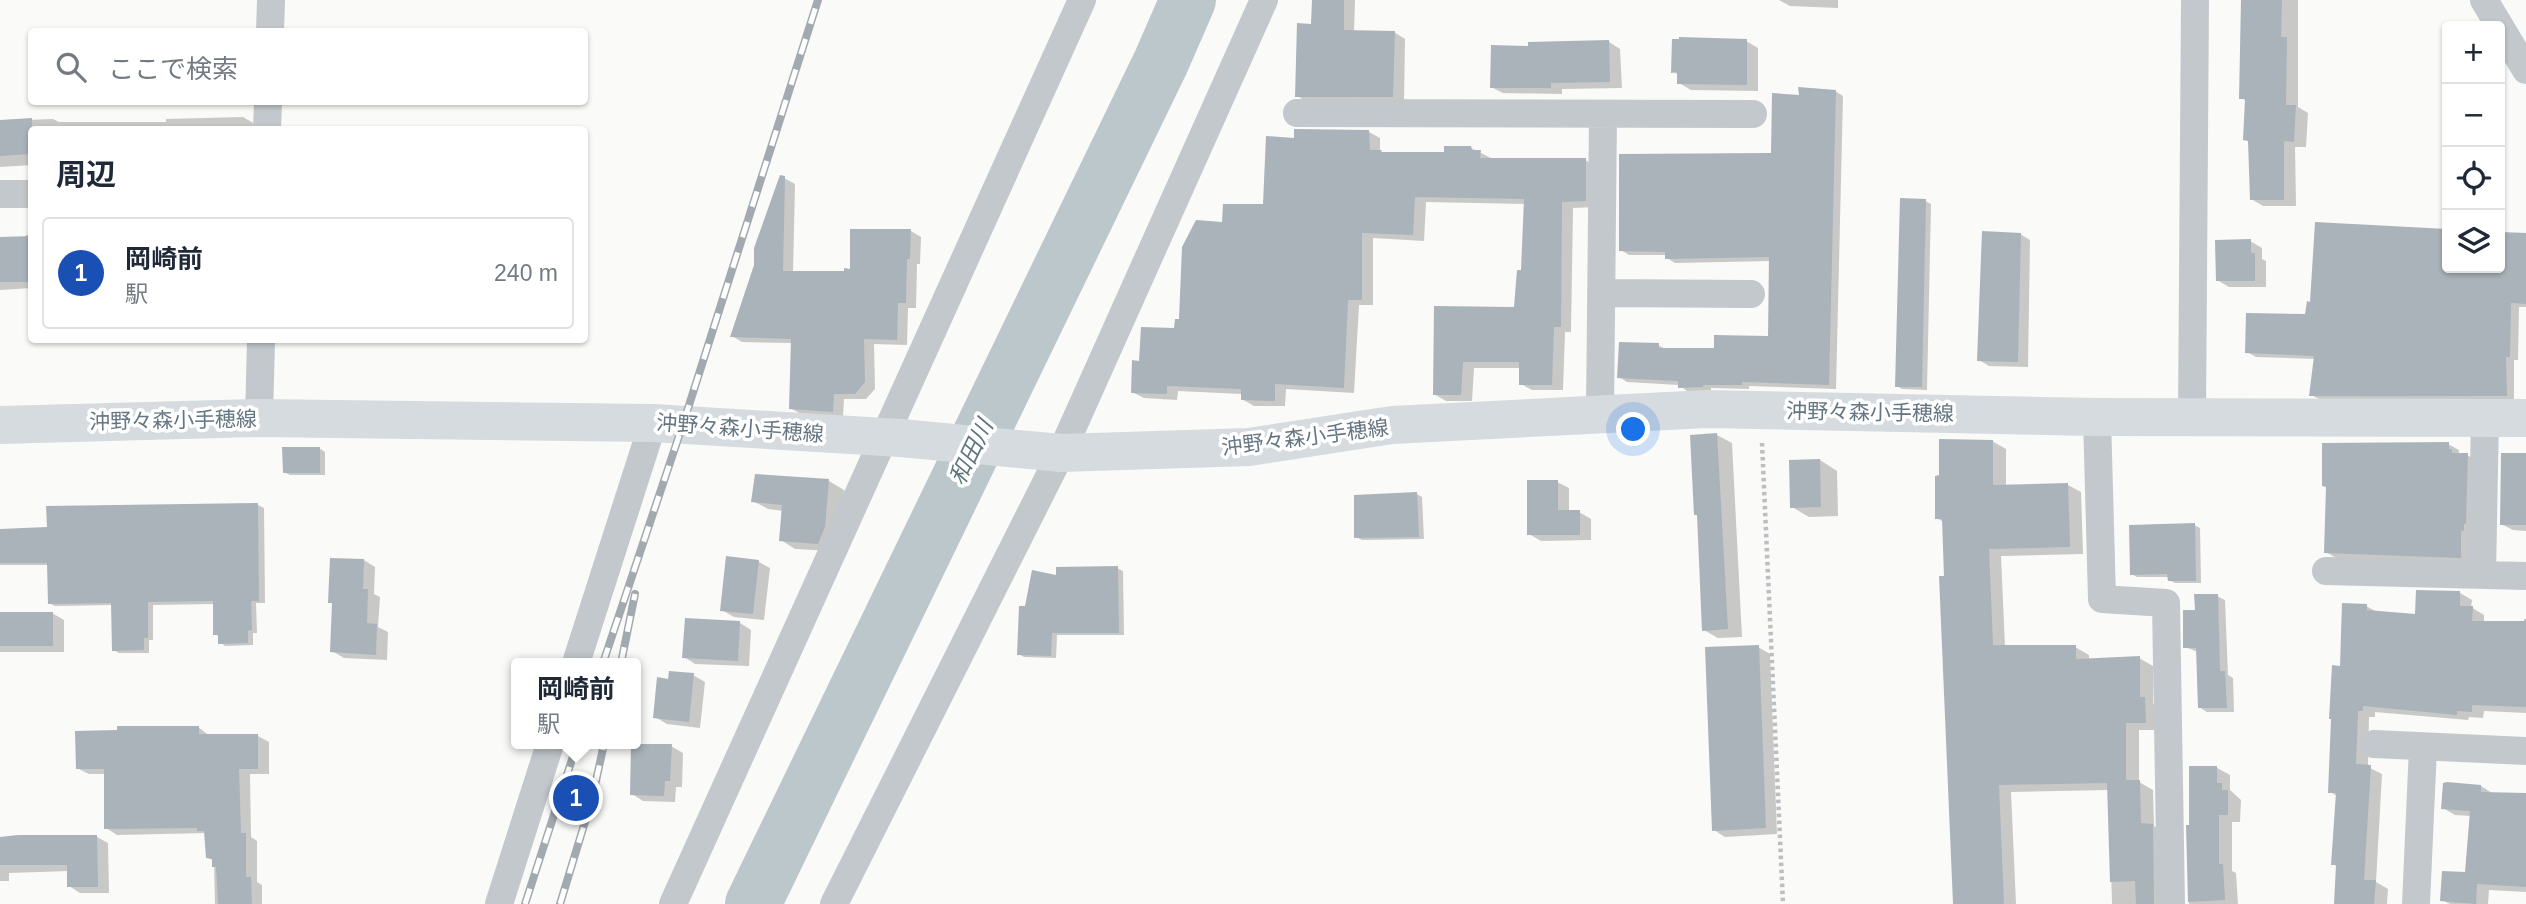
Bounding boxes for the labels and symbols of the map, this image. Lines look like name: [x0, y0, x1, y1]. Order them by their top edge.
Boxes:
street label: 沖野々森小手穂線: [1786, 399, 1954, 425]
street label: 沖野々森小手穂線: [89, 407, 257, 433]
street label: 沖野々森小手穂線: [655, 411, 825, 445]
your location: [1616, 412, 1650, 446]
water label: 和田川: [944, 413, 999, 489]
street label: 沖野々森小手穂線: [1220, 415, 1390, 459]
pin: 1: [553, 772, 599, 824]

